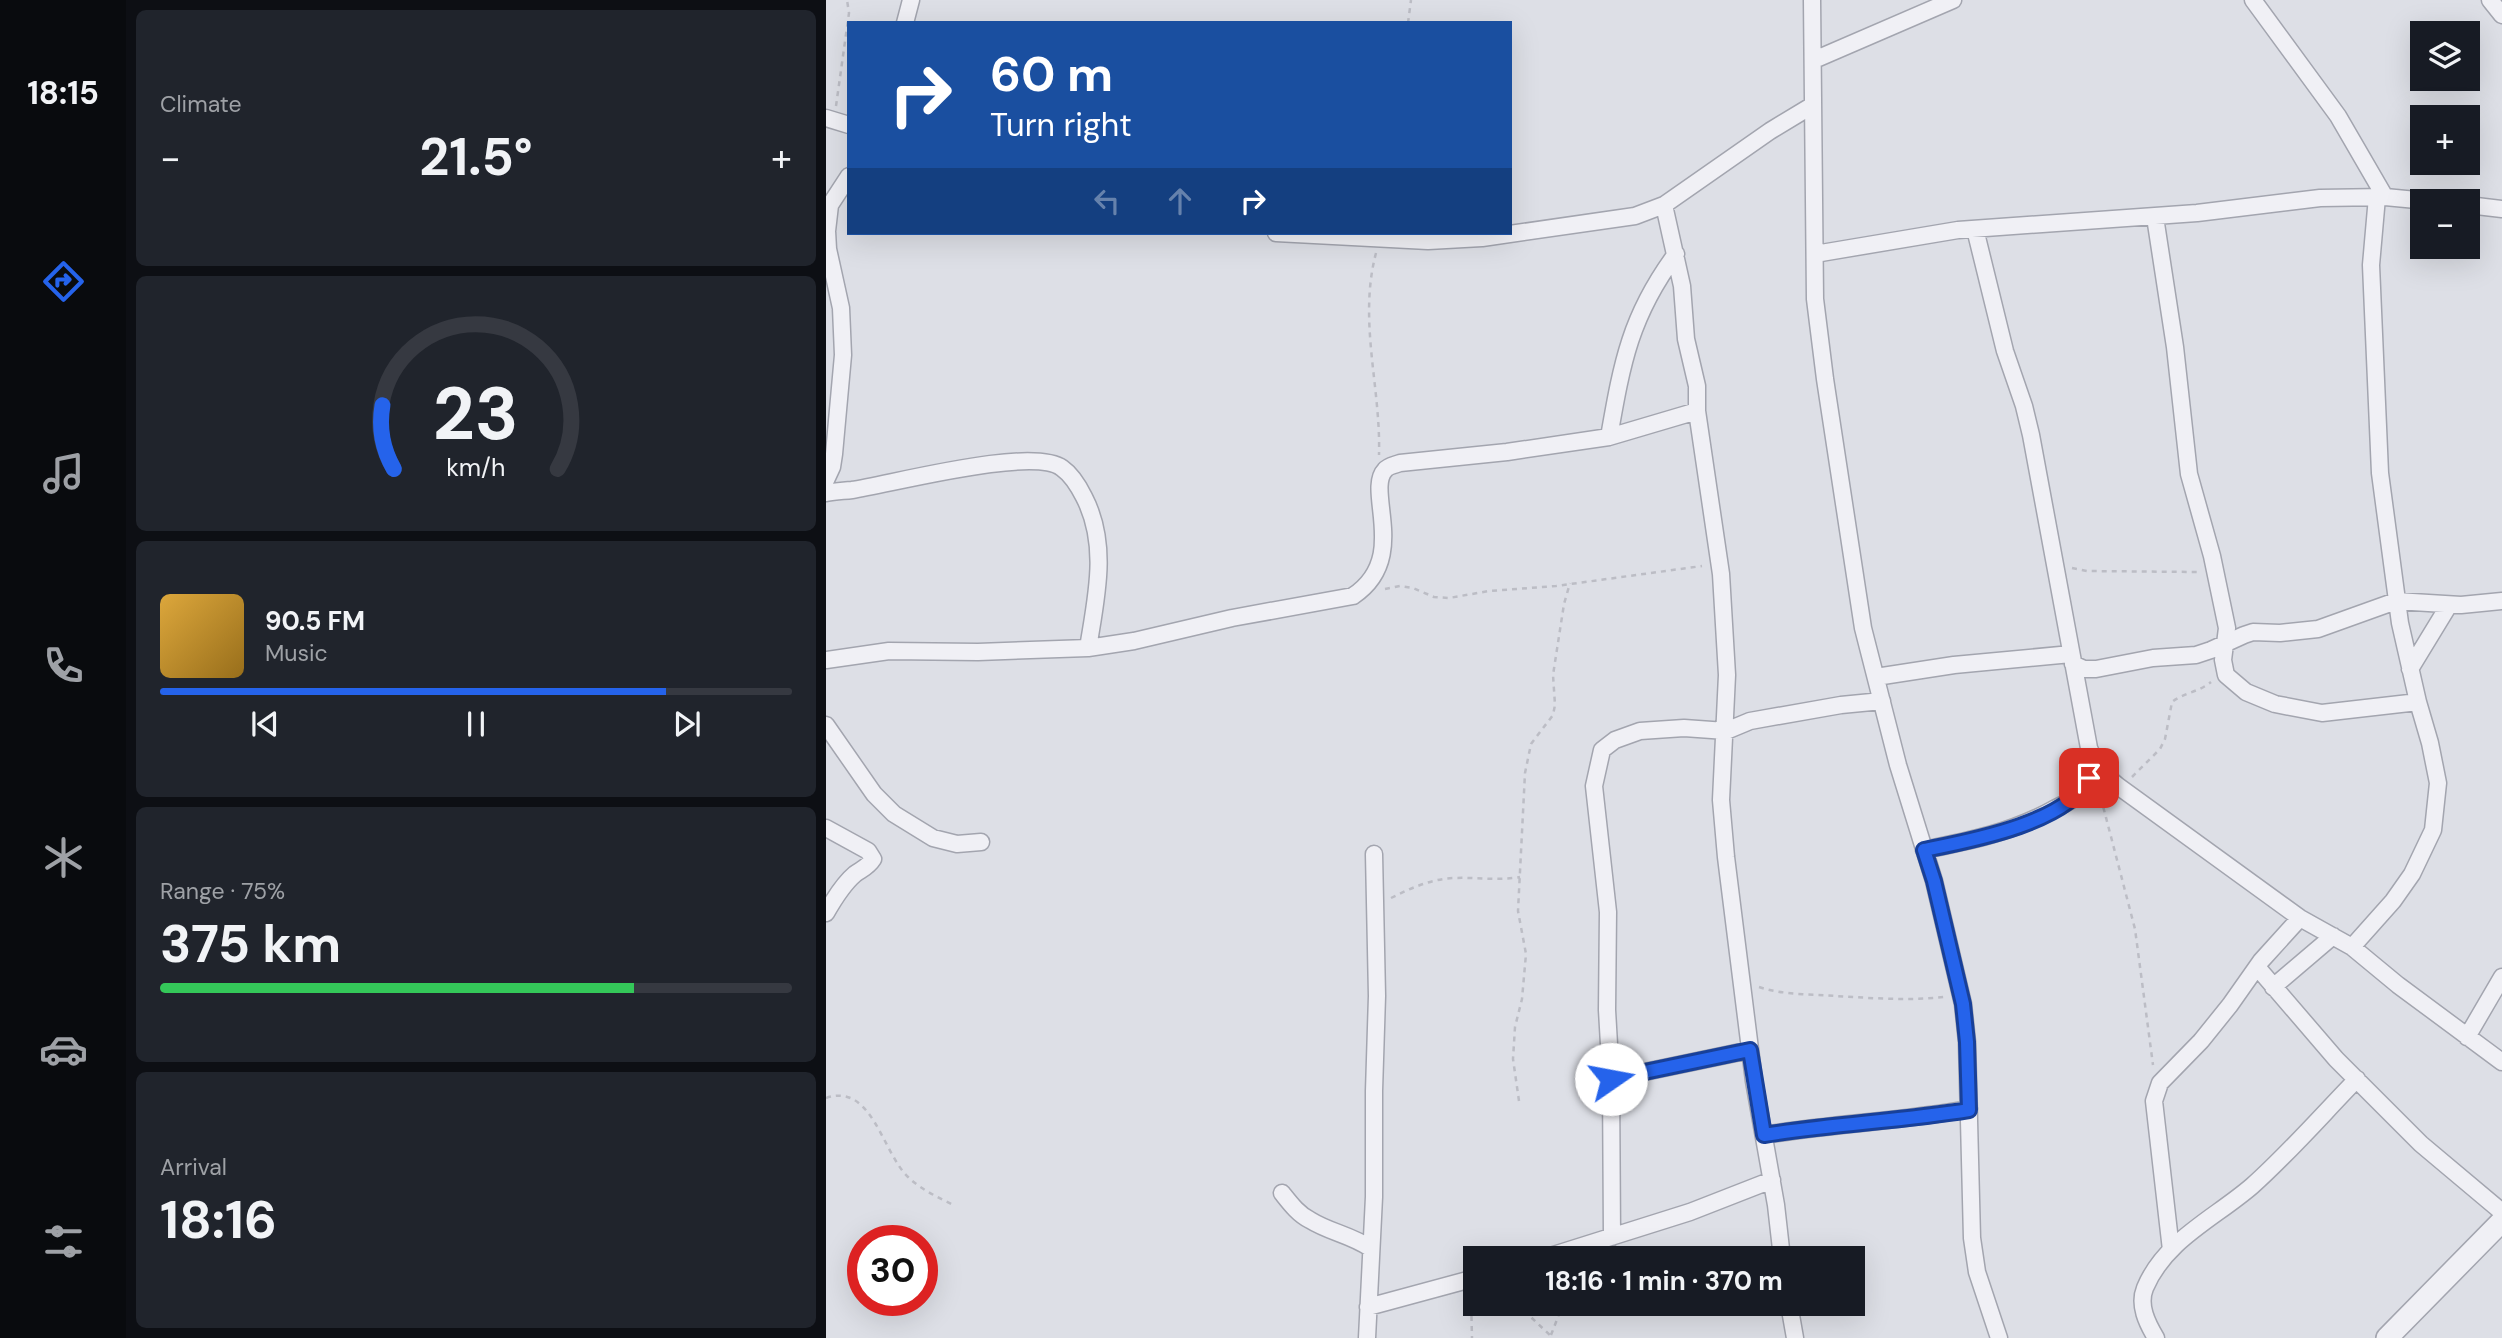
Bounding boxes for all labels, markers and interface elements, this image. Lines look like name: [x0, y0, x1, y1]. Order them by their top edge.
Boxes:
map controls: [2410, 21, 2480, 259]
button: layers: [2410, 21, 2480, 91]
text: 60 m: [990, 42, 1113, 106]
icon: right: [875, 49, 966, 140]
text: 18:15: [27, 72, 99, 114]
text: Climate: [160, 89, 242, 119]
text: Turn right: [990, 104, 1132, 146]
button: +: [2410, 105, 2480, 175]
text: 21.5°: [419, 123, 533, 191]
text: −: [160, 133, 181, 183]
text: +: [771, 133, 792, 183]
icon: left: [1088, 182, 1126, 220]
icon: ahead: [1161, 182, 1199, 220]
icon: right: [1234, 182, 1272, 220]
button: −: [2410, 189, 2480, 259]
icon: directions: [39, 257, 88, 306]
text: 23: [433, 368, 519, 463]
icon: music: [39, 449, 88, 498]
text: km/h: [446, 451, 506, 484]
text: 90.5 FM: [265, 604, 365, 638]
text: Music: [265, 638, 328, 668]
icon: phone: [39, 641, 88, 690]
icon: previous: [246, 705, 284, 743]
icon: pause: [457, 705, 495, 743]
icon: next: [668, 705, 706, 743]
pin: [2059, 748, 2119, 808]
icon: arrive: [2070, 759, 2108, 797]
icon: climate: [39, 833, 88, 882]
text: Range · 75%: [160, 876, 285, 906]
text: 375 km: [160, 910, 341, 978]
icon: car: [39, 1025, 88, 1074]
position arrow: [1574, 1042, 1648, 1116]
text: Arrival: [160, 1152, 227, 1182]
text: 18:16: [160, 1186, 277, 1254]
icon: filters: [39, 1217, 88, 1266]
speed limit sign: 30: [847, 1225, 938, 1316]
text: 18:16 · 1 min · 370 m: [1545, 1264, 1783, 1298]

